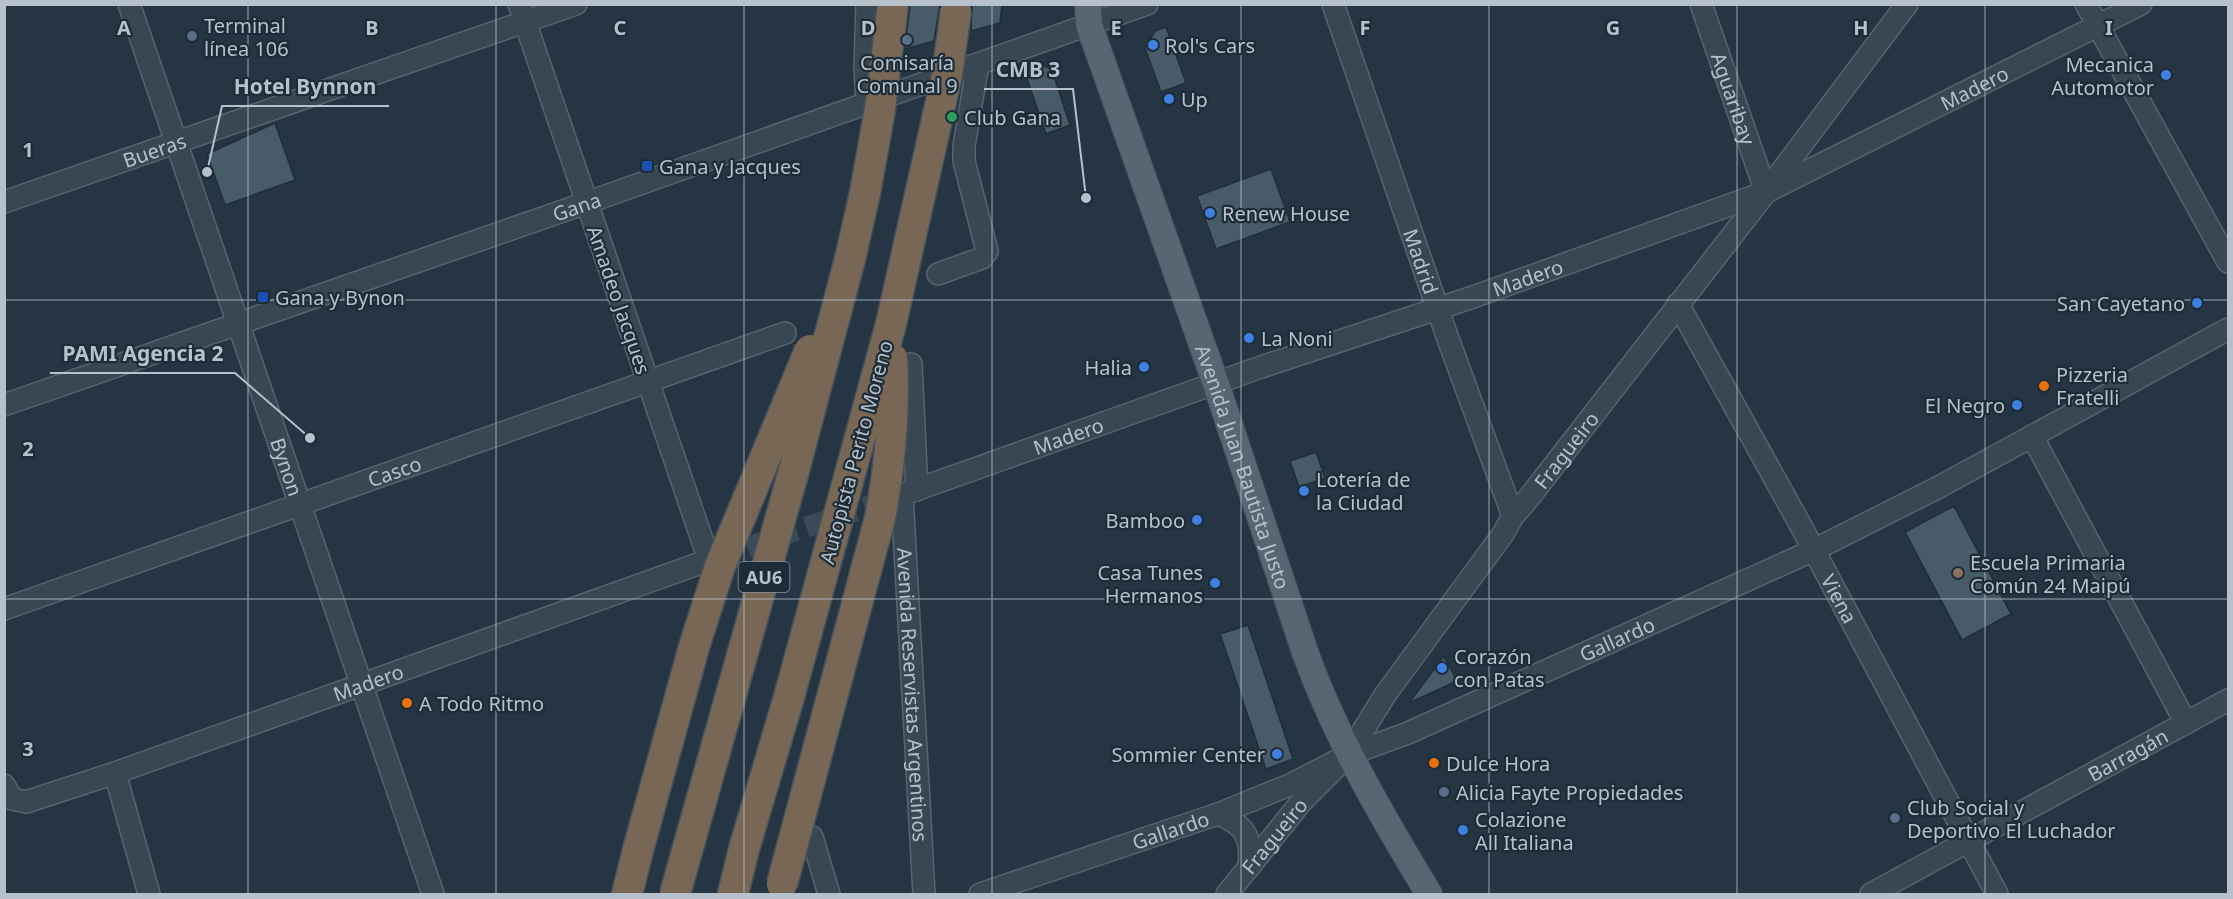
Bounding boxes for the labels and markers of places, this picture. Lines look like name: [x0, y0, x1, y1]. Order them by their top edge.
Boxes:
place label: Terminal línea 106: [204, 12, 289, 62]
marker: Terminal línea 106: [185, 29, 199, 43]
place label: Rol's Cars: [1165, 32, 1255, 59]
marker: Comisaría Comunal 9: [900, 33, 914, 47]
marker: Rol's Cars: [1146, 38, 1160, 52]
place label: Comisaría Comunal 9: [856, 49, 958, 99]
callout: CMB 3: [984, 50, 1073, 89]
place label: Mecanica Automotor: [2051, 51, 2154, 101]
callout: Hotel Bynnon: [222, 67, 389, 106]
marker: Mecanica Automotor: [2159, 68, 2173, 82]
place label: Up: [1181, 86, 1208, 113]
marker: Up: [1162, 92, 1176, 106]
place label: Club Gana: [964, 104, 1061, 131]
marker: Club Gana: [945, 110, 959, 124]
place label: Gana y Jacques: [659, 153, 801, 180]
marker: Gana y Jacques: [640, 159, 654, 173]
place label: Renew House: [1222, 200, 1350, 227]
marker: Renew House: [1203, 206, 1217, 220]
place label: Gana y Bynon: [275, 284, 405, 311]
marker: Gana y Bynon: [256, 290, 270, 304]
place label: San Cayetano: [2057, 290, 2185, 317]
marker: San Cayetano: [2190, 296, 2204, 310]
place label: La Noni: [1261, 325, 1333, 352]
marker: La Noni: [1242, 331, 1256, 345]
callout: PAMI Agencia 2: [50, 334, 235, 373]
place label: Halia: [1084, 354, 1132, 381]
marker: Halia: [1137, 360, 1151, 374]
place label: Pizzeria Fratelli: [2056, 361, 2128, 411]
marker: Pizzeria Fratelli: [2037, 379, 2051, 393]
place label: El Negro: [1925, 392, 2005, 419]
marker: El Negro: [2010, 398, 2024, 412]
place label: Lotería de la Ciudad: [1316, 466, 1411, 516]
marker: Lotería de la Ciudad: [1297, 484, 1311, 498]
place label: Bamboo: [1106, 507, 1185, 534]
marker: Bamboo: [1190, 513, 1204, 527]
place label: Escuela Primaria Común 24 Maipú: [1970, 549, 2131, 599]
place label: Casa Tunes Hermanos: [1097, 559, 1203, 609]
marker: Escuela Primaria Común 24 Maipú: [1951, 566, 1965, 580]
marker: Casa Tunes Hermanos: [1208, 576, 1222, 590]
place label: Corazón con Patas: [1454, 643, 1545, 693]
marker: Corazón con Patas: [1435, 661, 1449, 675]
place label: A Todo Ritmo: [419, 690, 544, 717]
marker: A Todo Ritmo: [400, 696, 414, 710]
place label: Sommier Center: [1112, 741, 1265, 768]
marker: Sommier Center: [1270, 747, 1284, 761]
place label: Dulce Hora: [1446, 750, 1550, 777]
marker: Dulce Hora: [1427, 756, 1441, 770]
place label: Alicia Fayte Propiedades: [1456, 779, 1683, 806]
marker: Alicia Fayte Propiedades: [1437, 785, 1451, 799]
place label: Club Social y Deportivo El Luchador: [1907, 794, 2116, 844]
place label: Colazione All Italiana: [1475, 806, 1574, 856]
marker: Club Social y Deportivo El Luchador: [1888, 811, 1902, 825]
marker: Colazione All Italiana: [1456, 823, 1470, 837]

